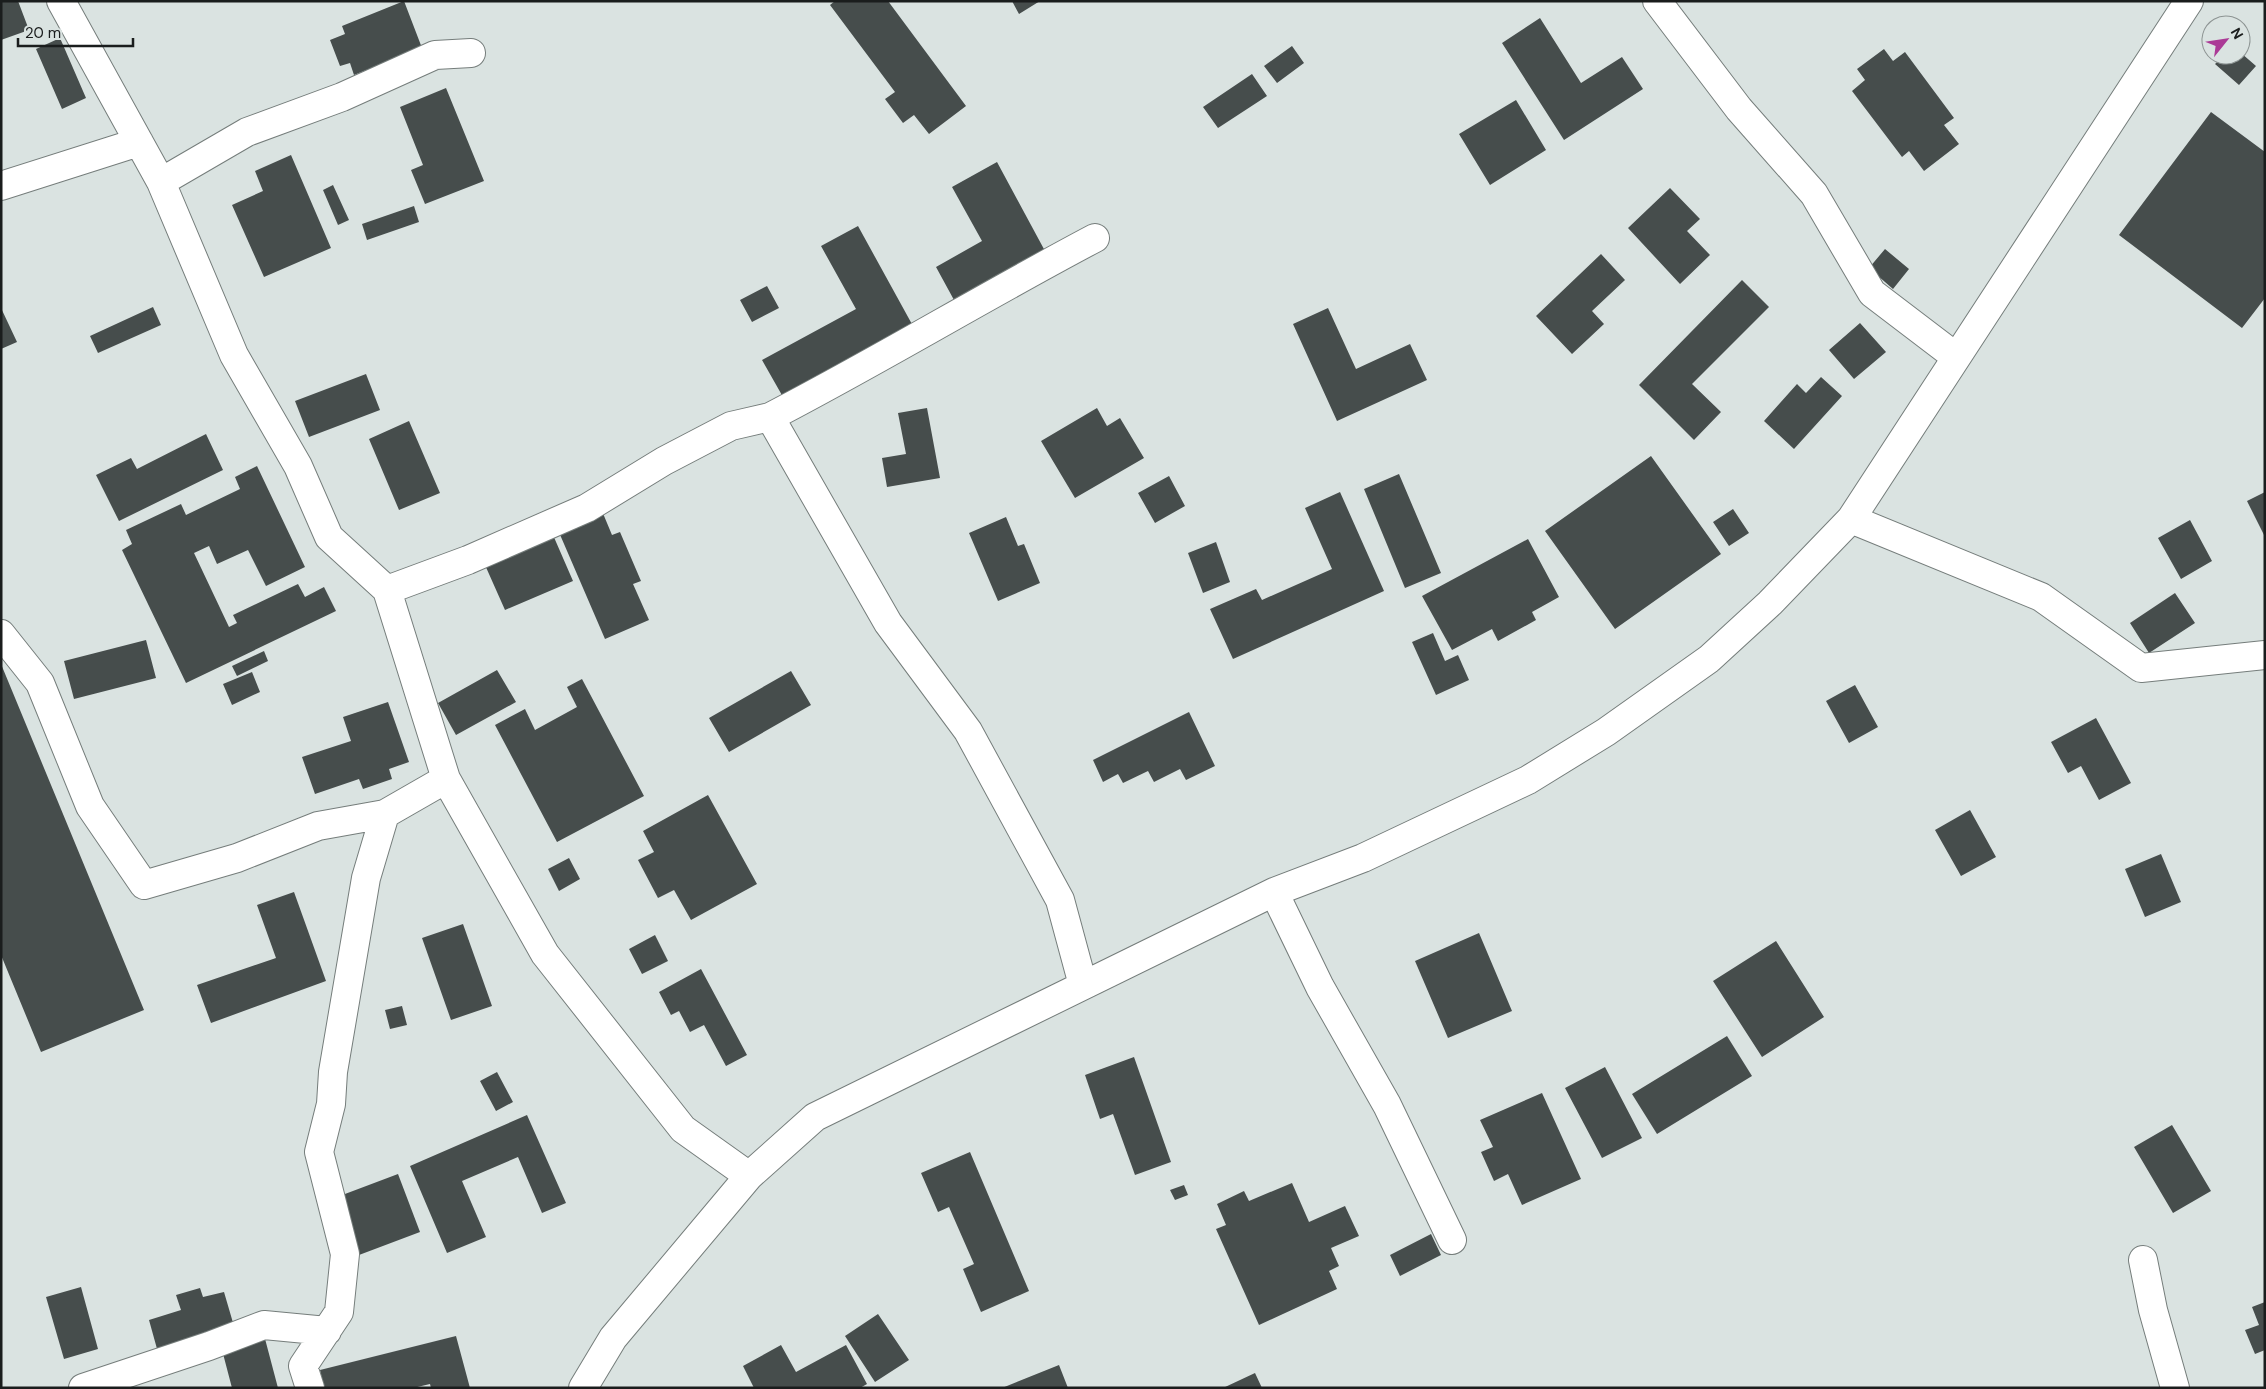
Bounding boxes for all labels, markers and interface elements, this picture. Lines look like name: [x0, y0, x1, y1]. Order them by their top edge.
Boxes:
scale bar: [18, 15, 132, 47]
north arrow: [2201, 15, 2251, 65]
text: 20 m: [25, 23, 61, 43]
text: N: [2227, 25, 2248, 42]

